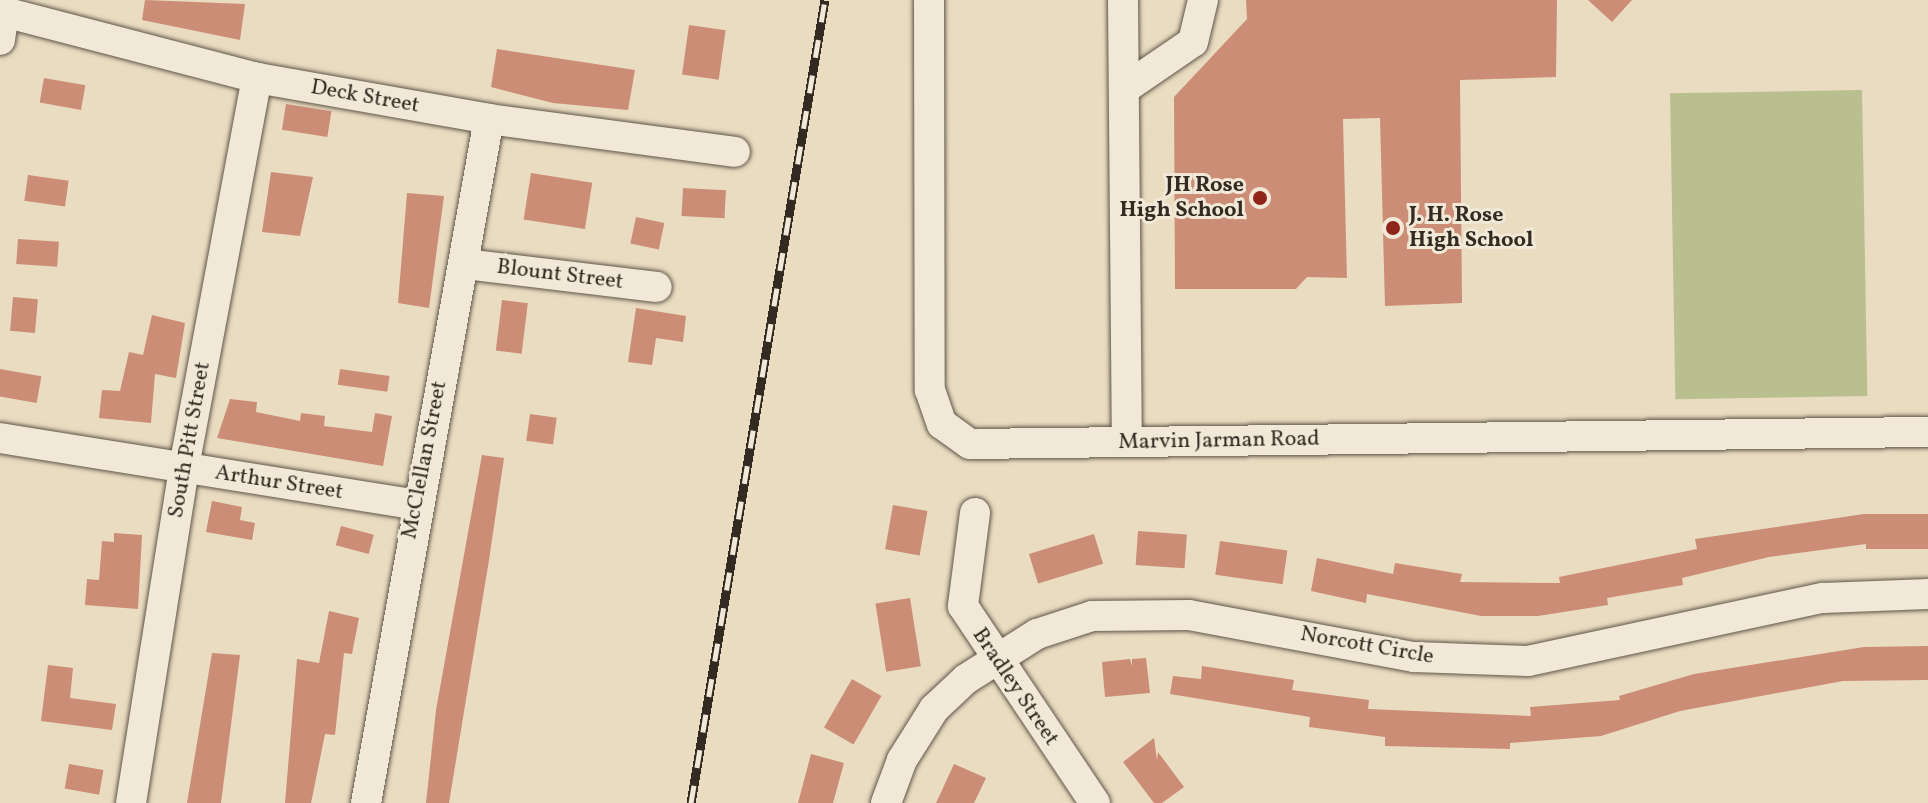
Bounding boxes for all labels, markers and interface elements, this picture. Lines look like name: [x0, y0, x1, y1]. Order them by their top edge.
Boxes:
street label: Deck Street: [309, 74, 421, 120]
place label: JH Rose High School: [1119, 172, 1244, 224]
marker: JH Rose High School: [1251, 189, 1269, 207]
place label: J. H. Rose High School: [1409, 202, 1534, 254]
marker: J. H. Rose High School: [1384, 219, 1402, 237]
street label: Blount Street: [495, 254, 625, 296]
street label: South Pitt Street: [163, 360, 217, 520]
street label: McClellan Street: [397, 379, 453, 541]
street label: Marvin Jarman Road: [1118, 426, 1320, 456]
street label: Arthur Street: [213, 460, 345, 506]
street label: Norcott Circle: [1298, 621, 1436, 671]
street label: Bradley Street: [966, 623, 1064, 751]

